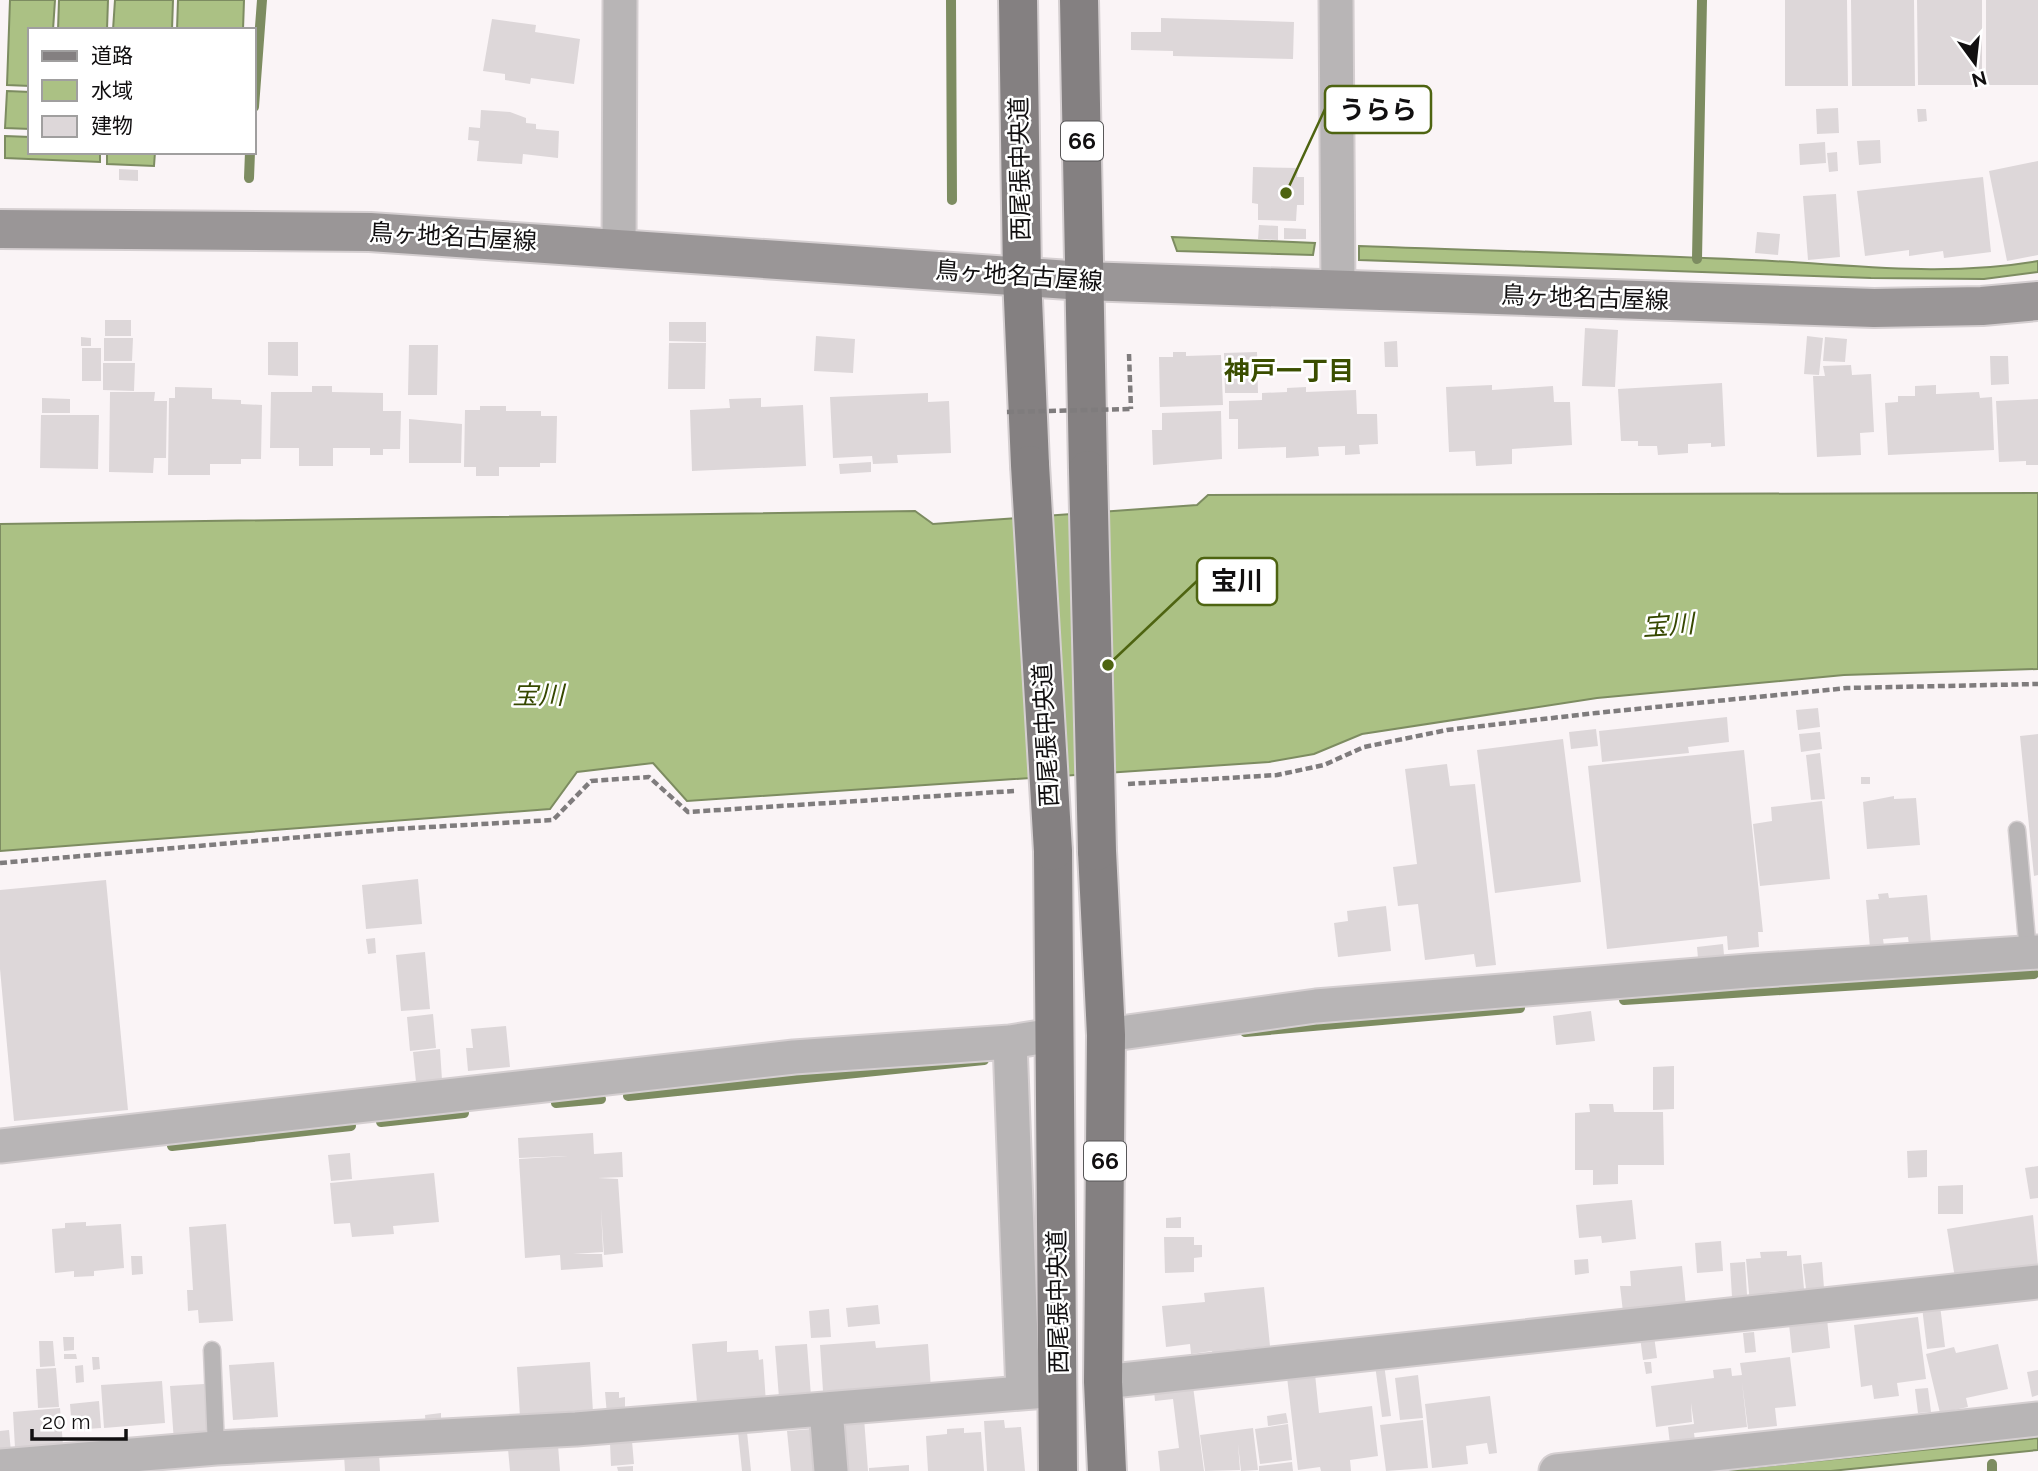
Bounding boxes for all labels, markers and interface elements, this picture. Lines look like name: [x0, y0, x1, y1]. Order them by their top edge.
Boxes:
legend: [28, 28, 256, 154]
north arrow: [1940, 28, 2010, 98]
text: 道路: [91, 43, 133, 68]
text: N: [1970, 67, 1989, 92]
text: 水域: [91, 78, 133, 103]
callout: うらら: [1325, 86, 1431, 133]
text: うらら: [1339, 95, 1417, 125]
street label: 西尾張中央道: [1004, 97, 1035, 241]
text: 建物: [91, 113, 133, 138]
road number: 66: [1061, 122, 1103, 160]
street label: 鳥ヶ地名古屋線: [368, 218, 538, 255]
street label: 鳥ヶ地名古屋線: [934, 255, 1104, 296]
street label: 鳥ヶ地名古屋線: [1501, 280, 1669, 315]
district label: 神戸一丁目: [1224, 356, 1354, 386]
callout: 宝川: [1197, 558, 1277, 605]
text: 宝川: [1211, 566, 1263, 596]
water label: 宝川: [1641, 608, 1698, 642]
street label: 西尾張中央道: [1027, 662, 1064, 808]
water label: 宝川: [512, 680, 567, 710]
road number: 66: [1084, 1142, 1126, 1180]
street label: 西尾張中央道: [1042, 1230, 1073, 1374]
scale bar: [32, 1398, 126, 1442]
text: 20 m: [42, 1409, 90, 1434]

